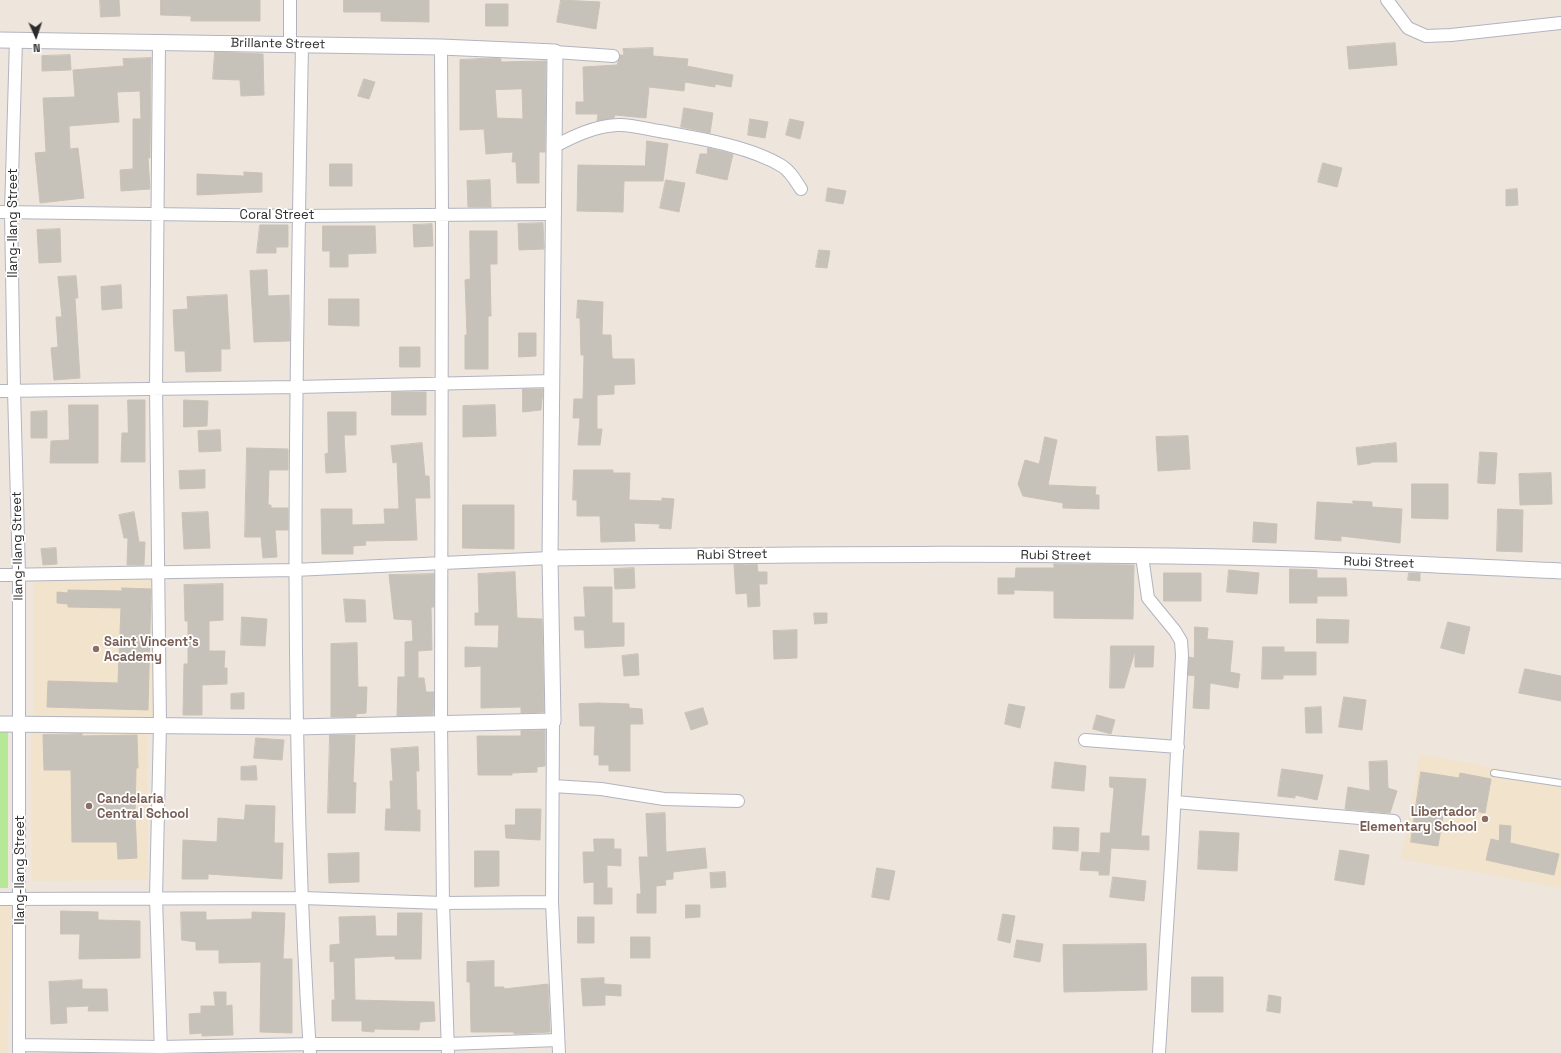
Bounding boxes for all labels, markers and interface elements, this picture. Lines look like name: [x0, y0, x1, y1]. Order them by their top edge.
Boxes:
north arrow: [16, 16, 56, 56]
street label: Brillante Street: [230, 35, 326, 53]
text: N: [33, 41, 41, 55]
street label: Ilang-Ilang Street: [5, 168, 21, 278]
street label: Coral Street: [240, 207, 314, 223]
street label: Ilang-Ilang Street: [9, 491, 27, 601]
street label: Rubi Street: [696, 547, 768, 563]
street label: Rubi Street: [1020, 548, 1092, 564]
street label: Rubi Street: [1343, 554, 1415, 572]
place label: Saint Vincent's Academy: [104, 634, 199, 665]
marker: Saint Vincent's Academy: [91, 644, 101, 654]
place label: Candelaria Central School: [97, 791, 189, 822]
marker: Candelaria Central School: [84, 801, 94, 811]
place label: Libertador Elementary School: [1360, 804, 1477, 835]
marker: Libertador Elementary School: [1480, 814, 1490, 824]
street label: Ilang-Ilang Street: [12, 815, 28, 925]

